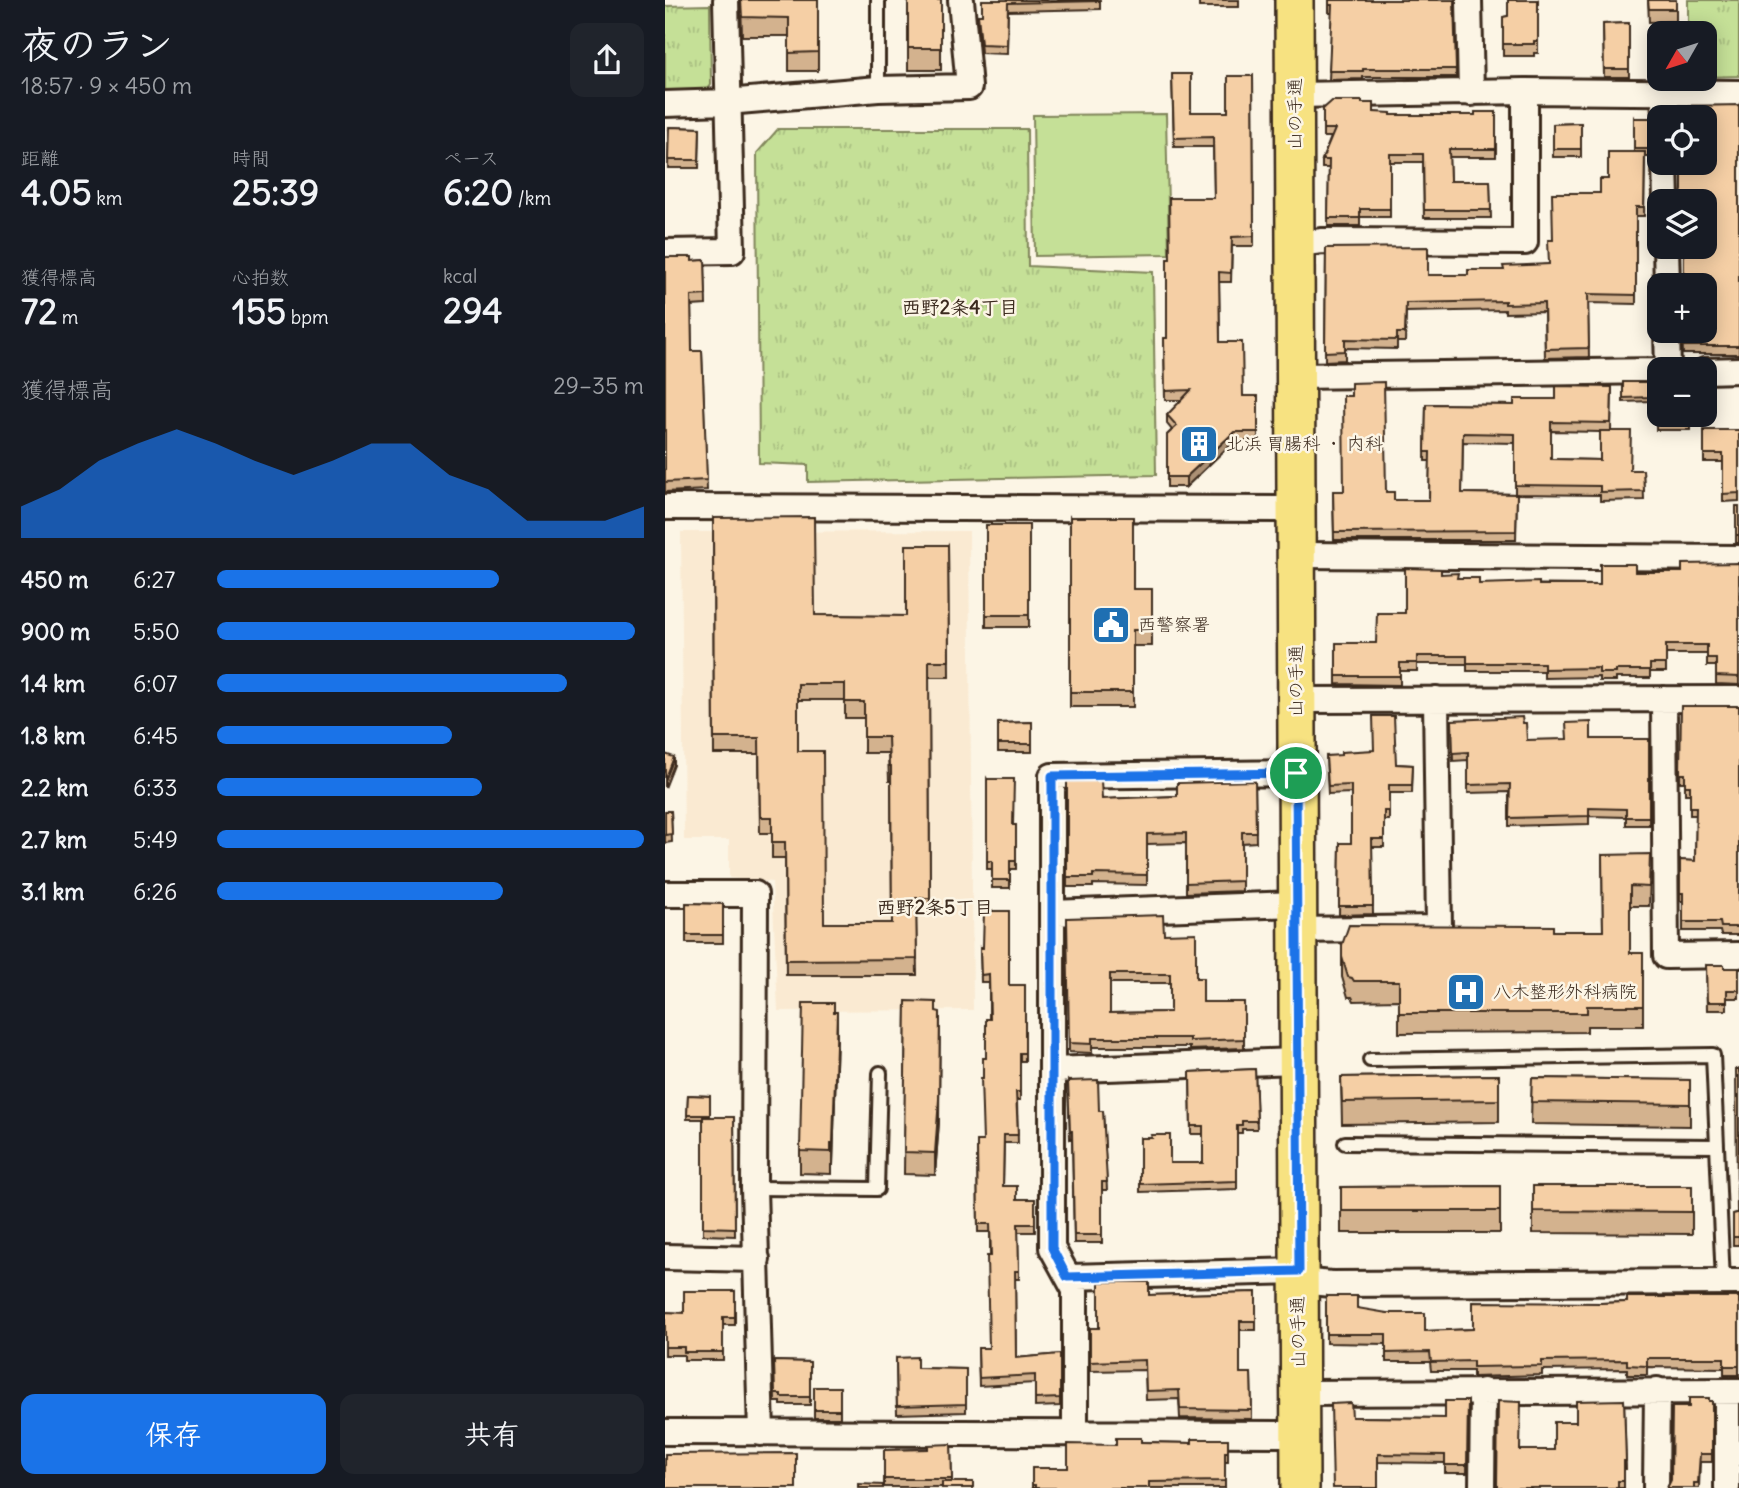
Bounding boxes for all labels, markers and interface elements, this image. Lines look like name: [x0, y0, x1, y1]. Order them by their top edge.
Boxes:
text: 夜のラン: [21, 21, 173, 68]
north arrow: [1647, 21, 1717, 91]
map controls: [1647, 21, 1717, 427]
button: share: [570, 23, 644, 97]
text: 18:57 · 9 × 450 m: [21, 71, 192, 100]
street label: 山の手通: [1283, 78, 1306, 150]
button: locate: [1647, 105, 1717, 175]
text: 距離: [21, 146, 59, 170]
text: 時間: [232, 146, 270, 170]
text: ペース: [443, 146, 499, 170]
text: 4.05: [21, 170, 92, 214]
text: 25:39: [232, 170, 319, 214]
text: 6:20: [443, 170, 513, 214]
text: km: [92, 186, 123, 210]
text: /km: [513, 186, 551, 210]
button: layers: [1647, 189, 1717, 259]
text: kcal: [443, 264, 477, 288]
text: 獲得標高: [21, 265, 97, 289]
text: 心拍数: [232, 265, 289, 289]
button: +: [1647, 273, 1717, 343]
text: 294: [443, 288, 503, 332]
text: 72: [21, 289, 57, 333]
text: 155: [232, 289, 286, 333]
district label: 西野2条4丁目: [902, 295, 1018, 319]
text: m: [57, 305, 79, 329]
text: bpm: [286, 305, 329, 329]
button: −: [1647, 357, 1717, 427]
text: 29–35 m: [553, 371, 644, 400]
text: 獲得標高: [21, 375, 113, 404]
building icon: 北浜 胃腸科 ・ 内科: [1178, 423, 1220, 465]
place label: 北浜 胃腸科 ・ 内科: [1226, 432, 1383, 455]
text: 450 m: [21, 565, 88, 594]
text: 6:27: [133, 565, 175, 594]
public building icon: 西警察署: [1090, 604, 1132, 646]
place label: 西警察署: [1138, 613, 1210, 636]
text: 900 m: [21, 617, 90, 646]
text: 5:50: [133, 617, 180, 646]
street label: 山の手通: [1284, 645, 1307, 717]
text: 1.4 km: [21, 669, 85, 698]
text: 6:07: [133, 669, 178, 698]
text: 1.8 km: [21, 721, 86, 750]
text: 6:45: [133, 721, 178, 750]
pin: [1266, 743, 1326, 803]
icon: arrive: [1277, 754, 1315, 792]
text: 2.2 km: [21, 773, 88, 802]
text: 6:33: [133, 773, 178, 802]
text: 2.7 km: [21, 825, 87, 854]
text: 5:49: [133, 825, 178, 854]
text: 3.1 km: [21, 877, 84, 906]
text: 6:26: [133, 877, 177, 906]
district label: 西野2条5丁目: [877, 895, 993, 919]
hospital icon: 八木整形外科病院: [1445, 971, 1487, 1013]
place label: 八木整形外科病院: [1493, 980, 1637, 1003]
street label: 山の手通: [1285, 1296, 1310, 1368]
button: 保存: [21, 1394, 326, 1474]
button: 共有: [340, 1394, 644, 1474]

